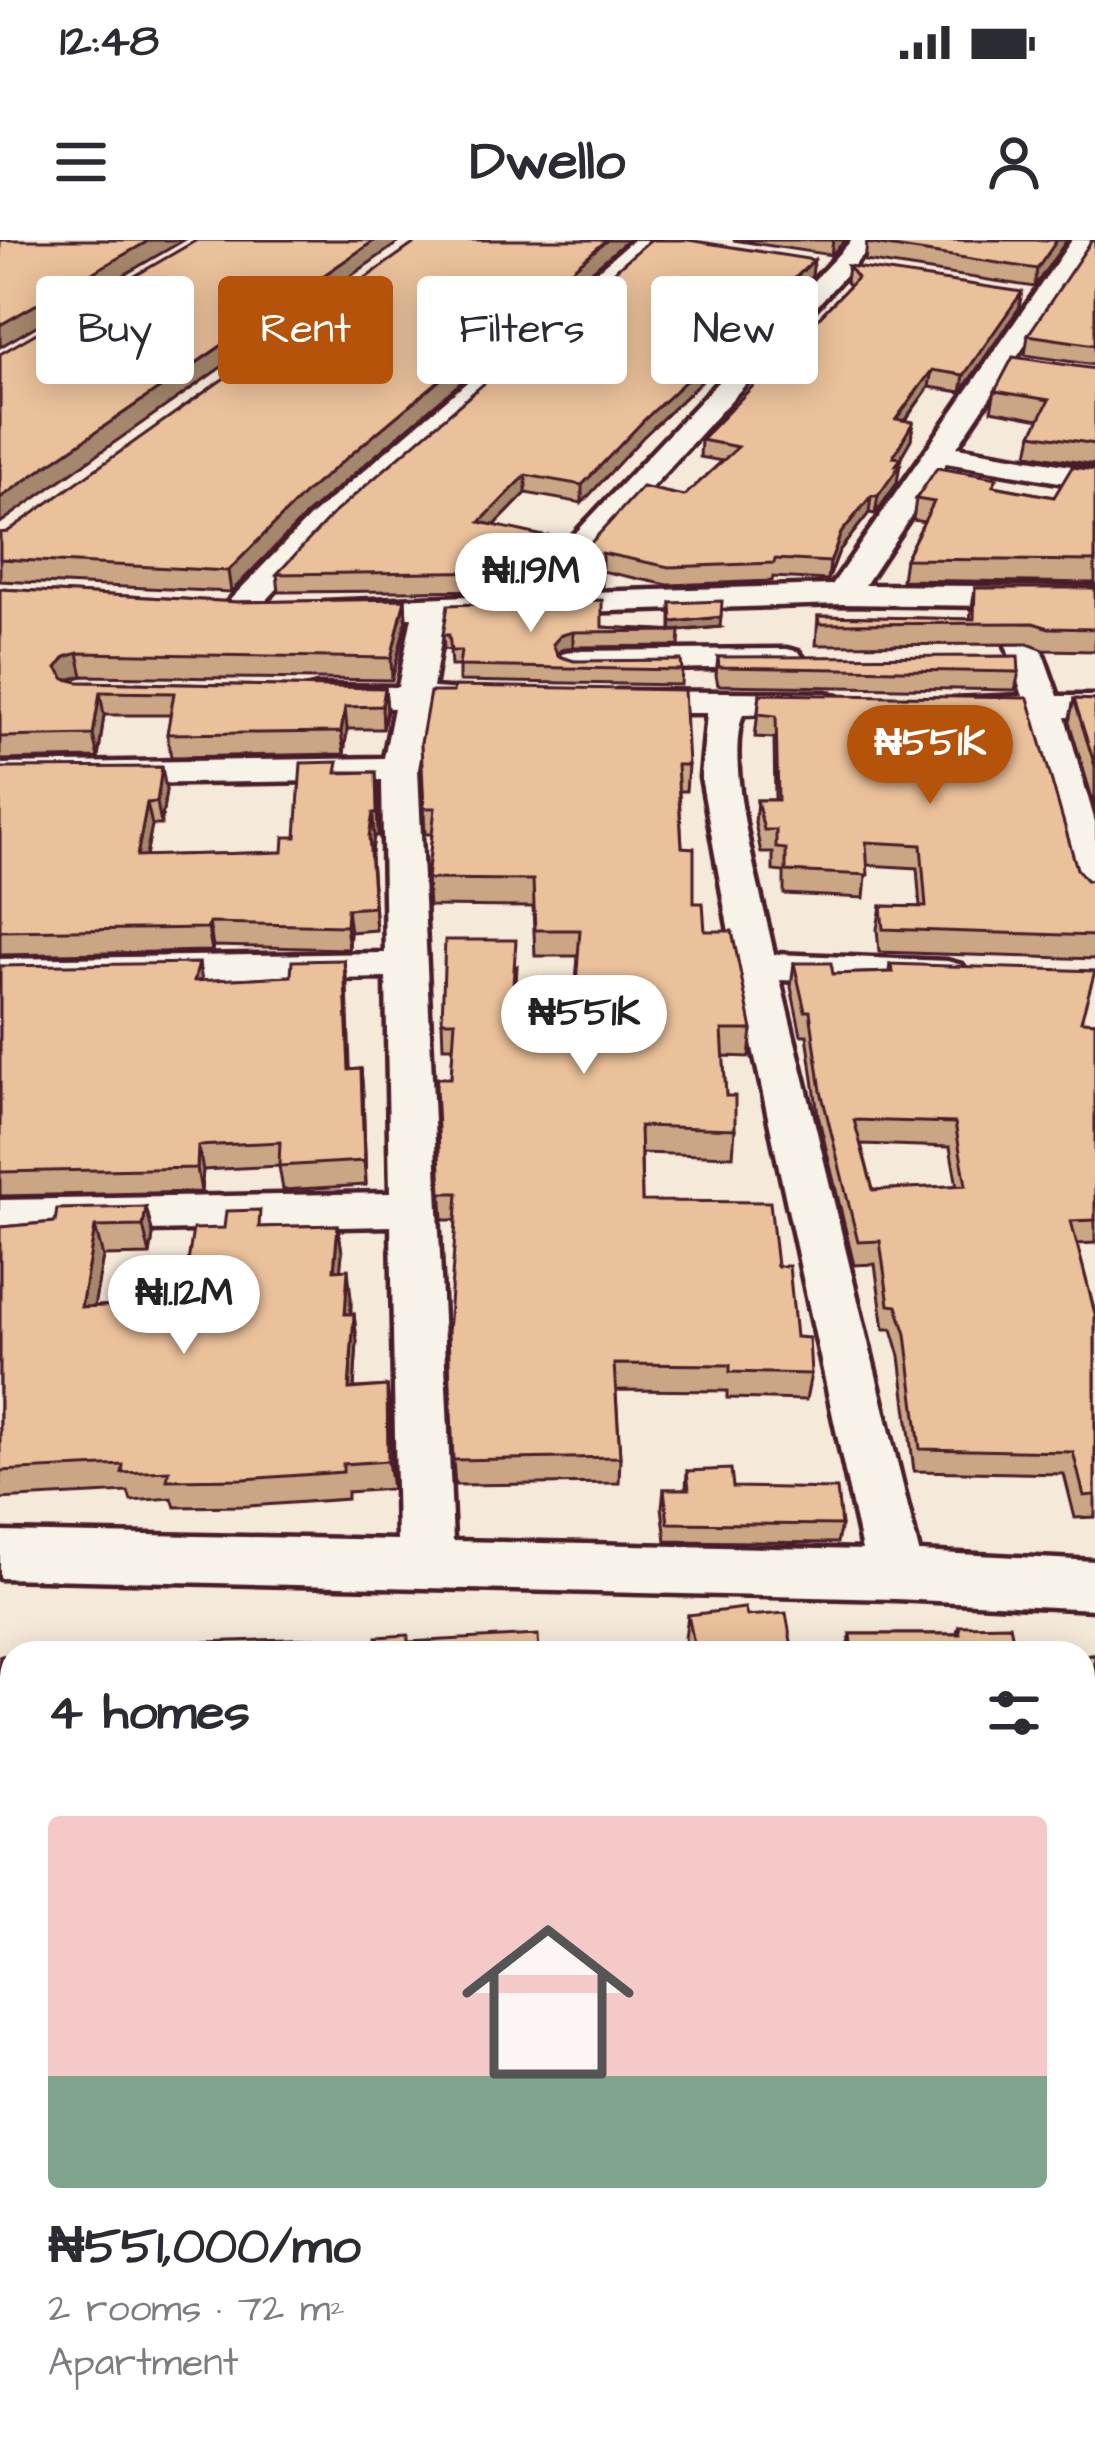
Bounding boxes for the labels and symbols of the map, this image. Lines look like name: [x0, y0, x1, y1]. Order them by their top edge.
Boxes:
pin: ₦1.19M: [433, 533, 629, 635]
pin: ₦551K: [846, 705, 1014, 807]
pin: ₦551K: [500, 975, 668, 1077]
pin: ₦1.12M: [86, 1255, 282, 1357]

